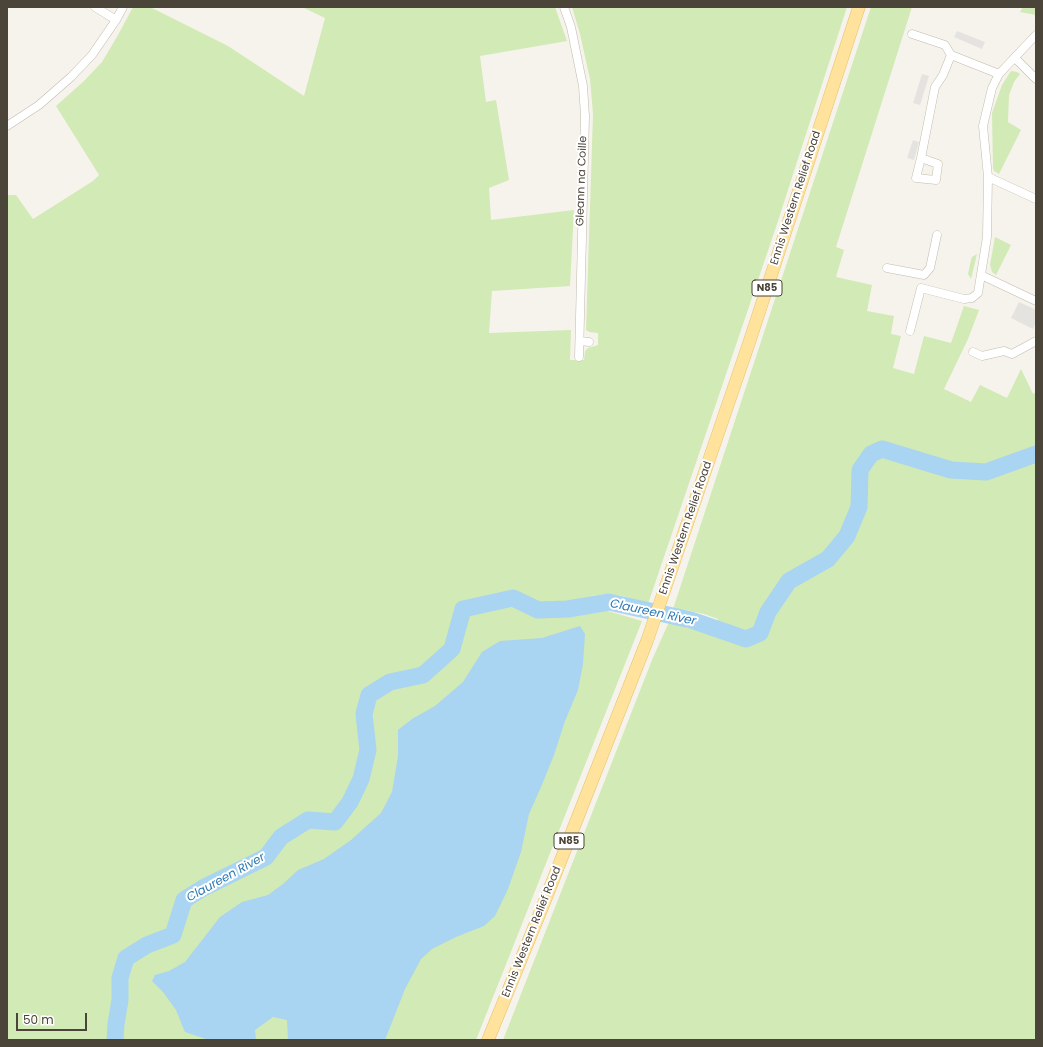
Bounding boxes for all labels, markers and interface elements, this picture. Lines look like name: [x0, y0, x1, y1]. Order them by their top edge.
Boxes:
street label: Ennis Western Relief Road: [768, 129, 824, 267]
street label: Gleann na Coille: [574, 136, 590, 226]
road number: N85: [752, 280, 782, 296]
street label: Ennis Western Relief Road: [657, 460, 715, 596]
water label: Claureen River: [609, 597, 697, 629]
road number: N85: [554, 833, 584, 849]
water label: Claureen River: [184, 850, 268, 906]
street label: Ennis Western Relief Road: [500, 865, 564, 999]
scale bar: [18, 1005, 89, 1031]
text: 50 m: [23, 1011, 54, 1028]

